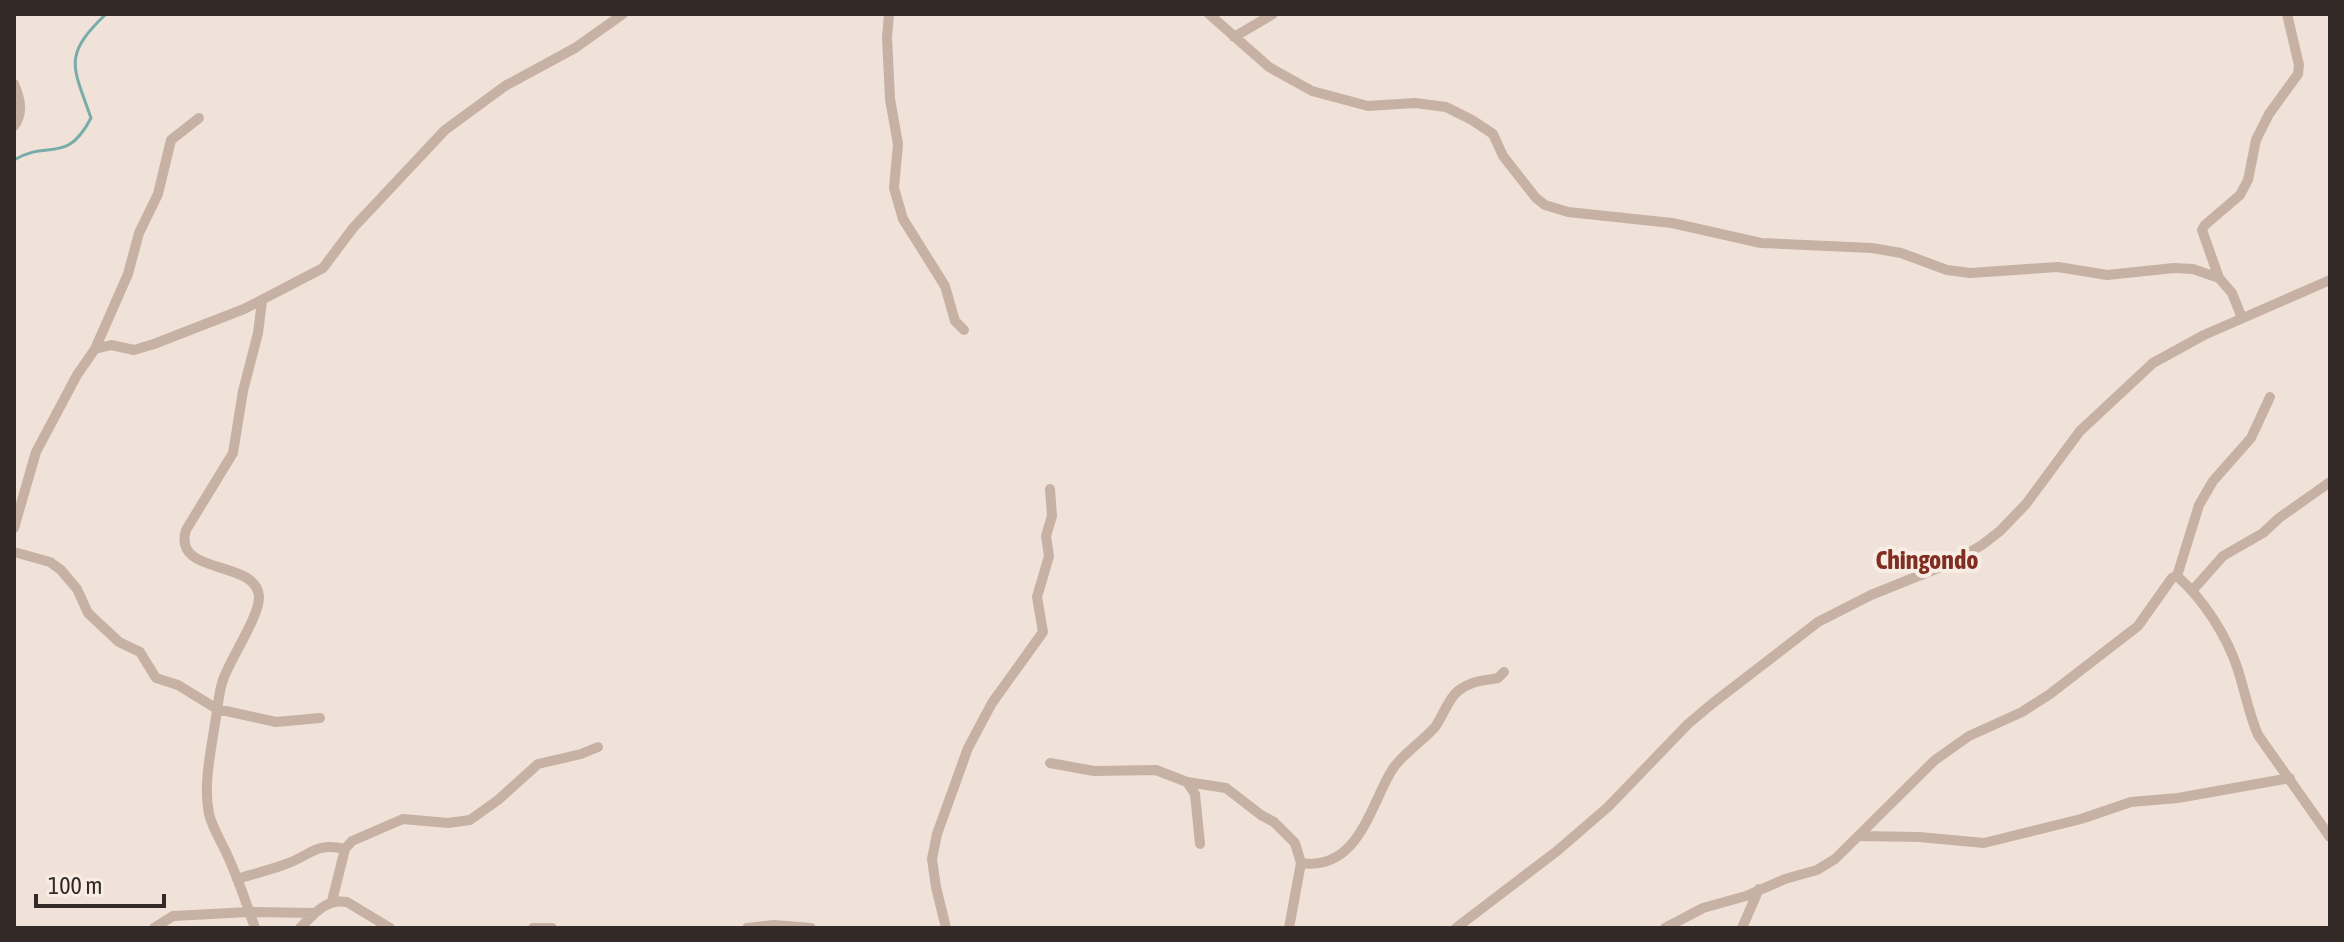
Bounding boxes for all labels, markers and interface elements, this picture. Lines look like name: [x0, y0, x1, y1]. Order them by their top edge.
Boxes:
district label: Chingondo: [1876, 545, 1978, 575]
scale bar: [36, 858, 164, 908]
text: 100 m: [48, 872, 102, 899]

